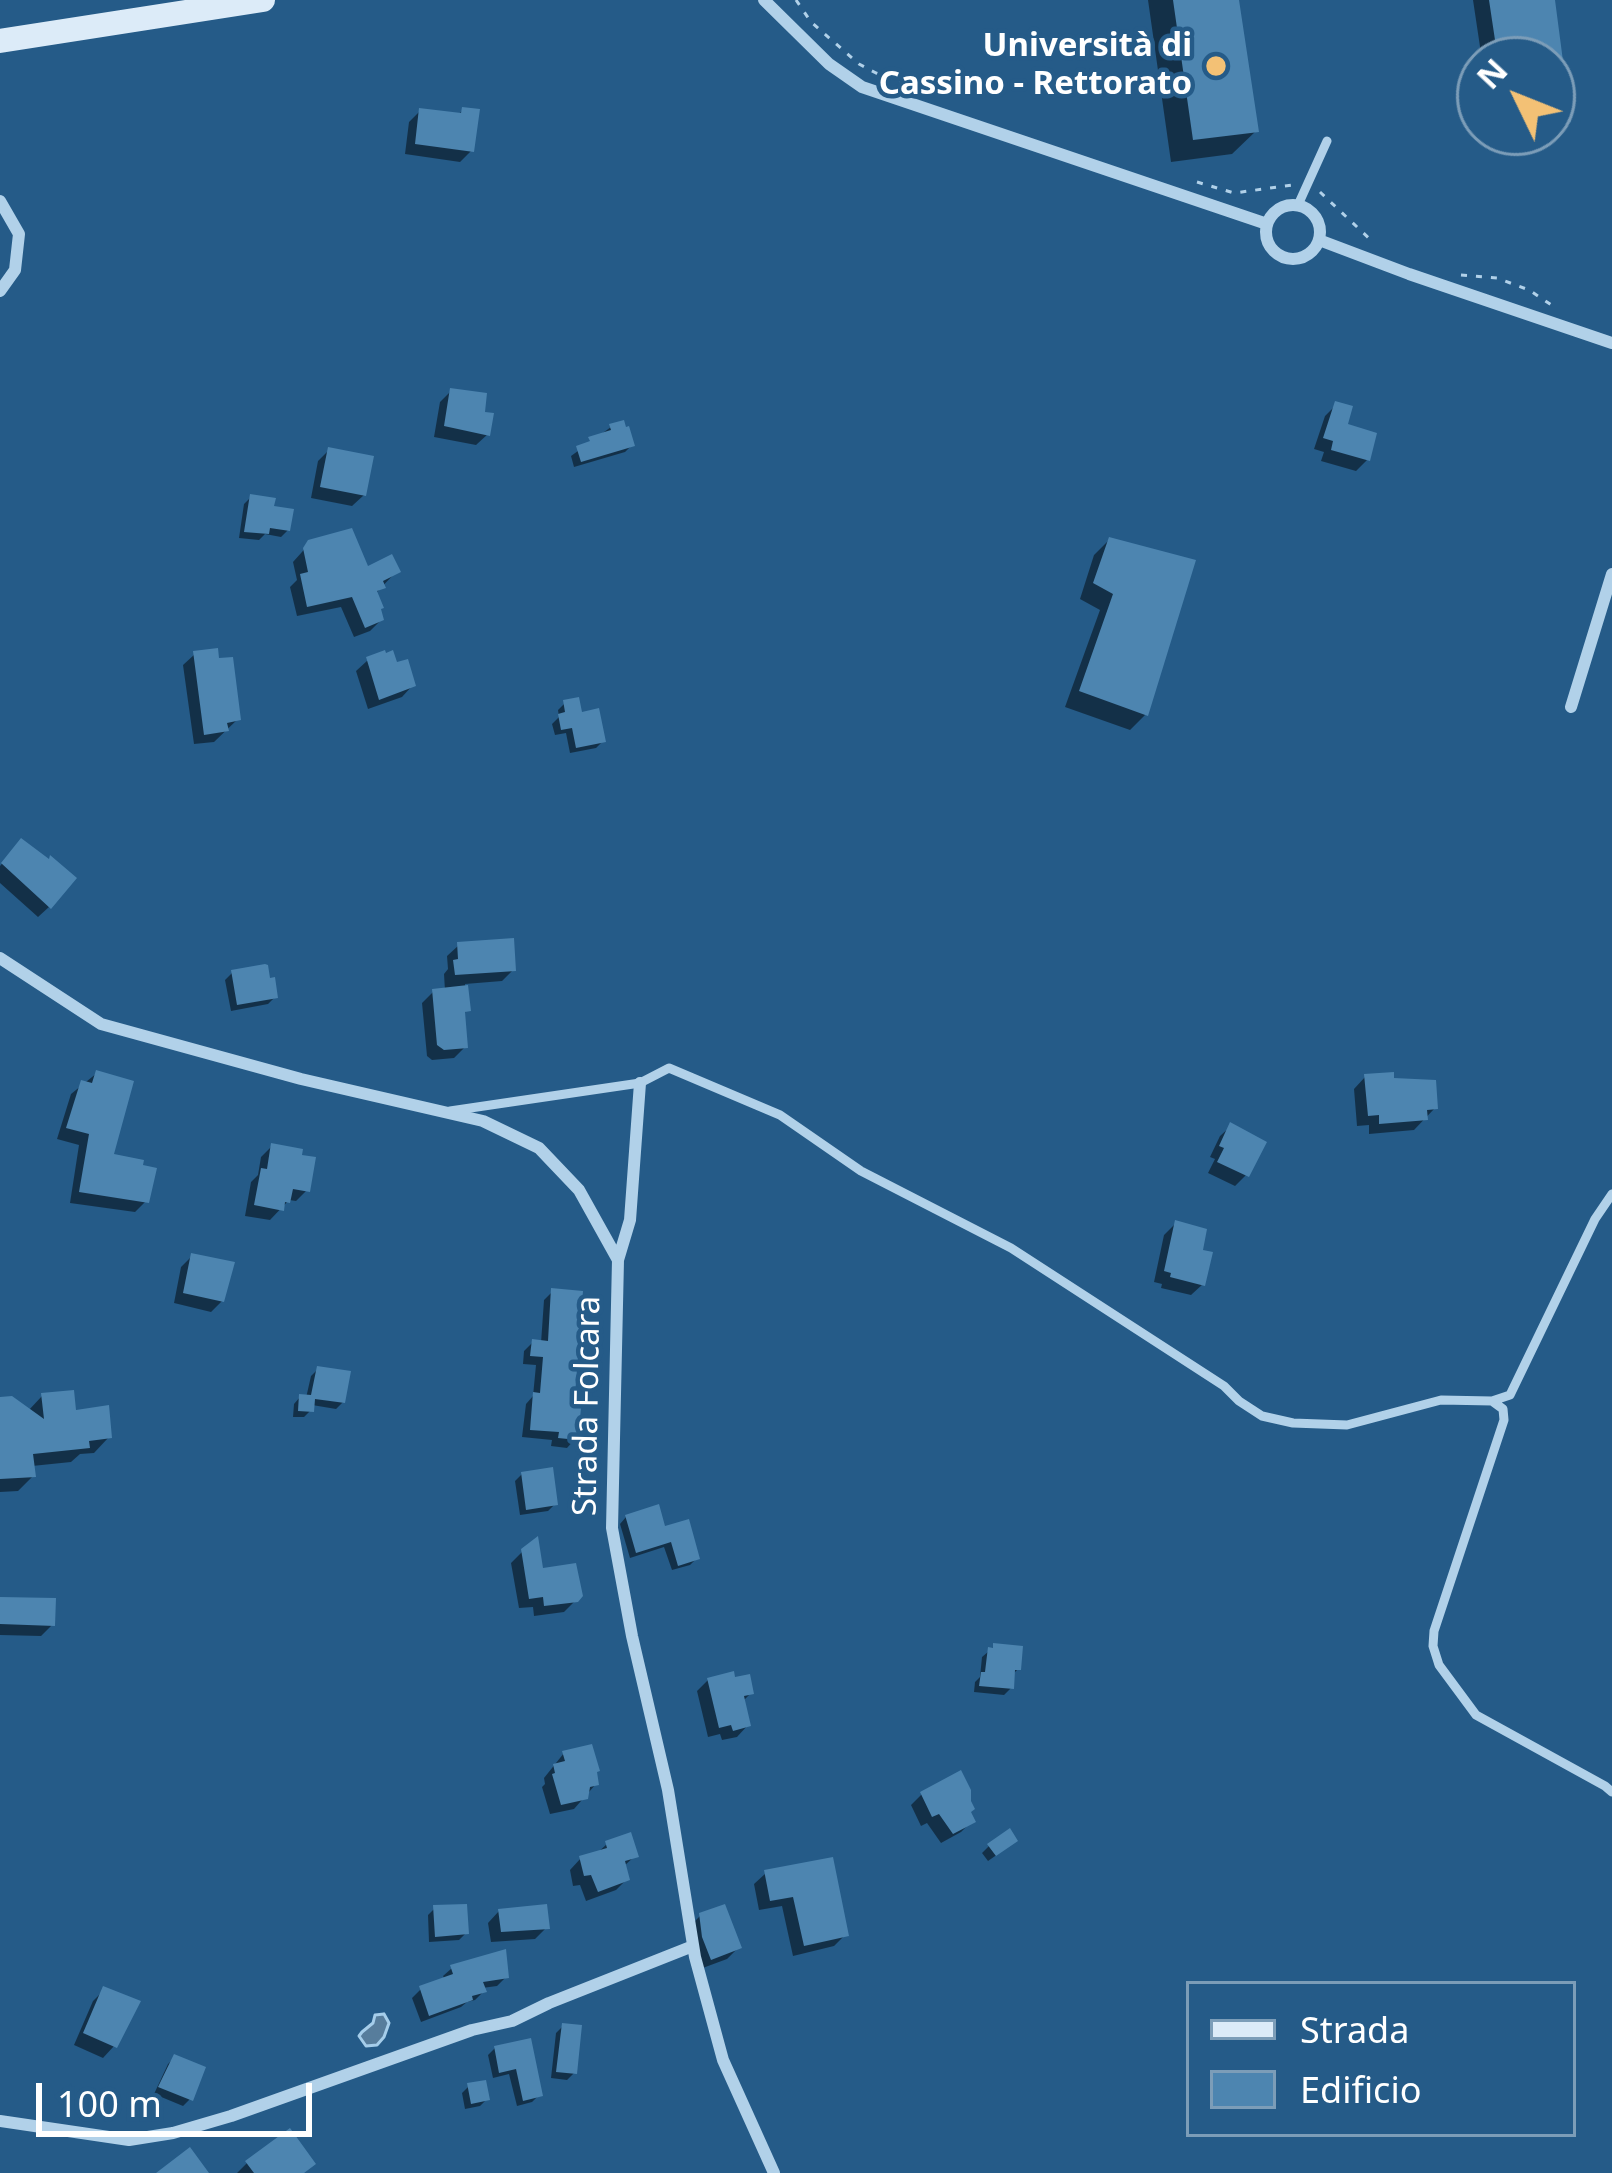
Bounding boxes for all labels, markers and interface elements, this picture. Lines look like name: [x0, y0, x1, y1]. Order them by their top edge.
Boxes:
place label: Università di Cassino - Rettorato: [879, 27, 1192, 105]
north arrow: [1456, 36, 1576, 156]
text: N: [1466, 48, 1517, 98]
marker: Università di Cassino - Rettorato: [1203, 53, 1229, 79]
street label: Strada Folcara: [566, 1296, 610, 1516]
legend: [1186, 1981, 1576, 2137]
text: Strada: [1300, 2005, 1409, 2054]
scale bar: [42, 2059, 318, 2133]
text: Edificio: [1300, 2065, 1421, 2114]
text: 100 m: [57, 2079, 162, 2128]

